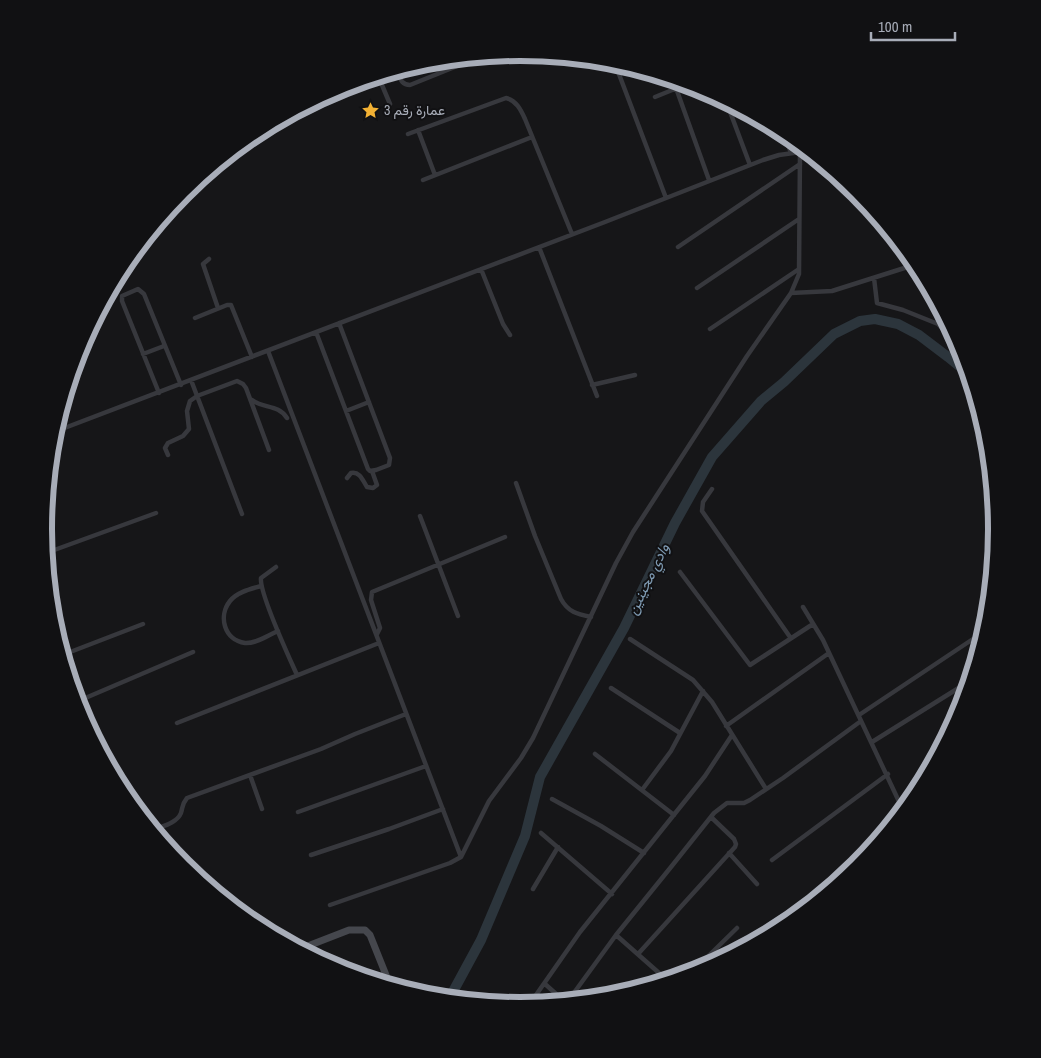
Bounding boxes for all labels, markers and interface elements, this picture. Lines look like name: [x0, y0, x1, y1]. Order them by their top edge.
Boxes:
scale bar: [871, 10, 955, 42]
text: 100 m: [878, 16, 912, 37]
place icon: عمارة رقم 3: [360, 100, 380, 120]
place label: عمارة رقم 3: [384, 101, 445, 119]
water label: وادي مجينين: [621, 539, 676, 619]

